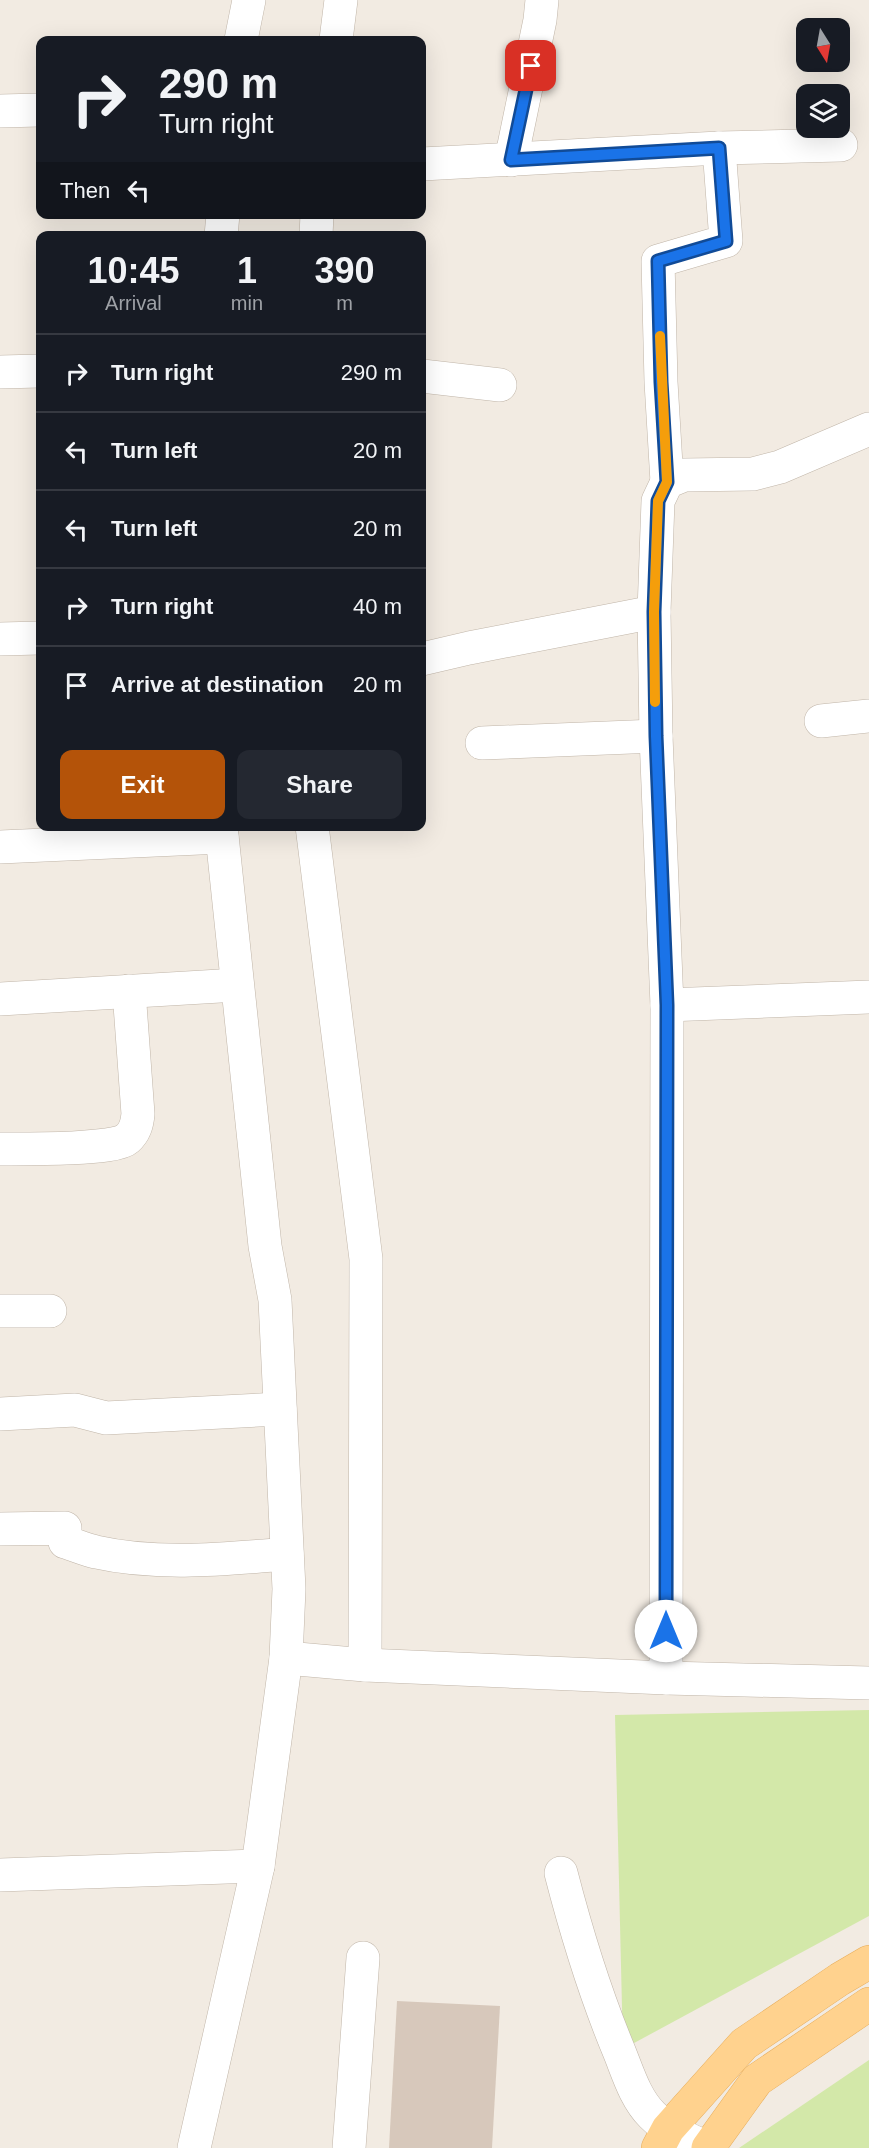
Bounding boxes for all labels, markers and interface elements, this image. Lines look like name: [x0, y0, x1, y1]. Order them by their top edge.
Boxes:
north arrow: [796, 18, 850, 72]
map controls: [796, 18, 850, 138]
pin: [505, 40, 556, 91]
icon: arrive: [514, 49, 547, 82]
icon: right: [60, 60, 138, 138]
text: 290 m: [159, 60, 278, 107]
button: layers: [796, 84, 850, 138]
text: Turn right: [159, 109, 274, 139]
icon: left: [122, 174, 155, 207]
text: Then: [60, 178, 110, 203]
text: 10:45: [87, 250, 179, 291]
text: 1: [237, 250, 257, 291]
text: 390: [314, 250, 375, 291]
text: Arrival: [105, 292, 162, 314]
text: min: [231, 292, 263, 314]
text: m: [336, 292, 353, 314]
icon: right: [60, 357, 93, 390]
text: Turn right: [111, 360, 213, 385]
text: 290 m: [341, 360, 402, 385]
icon: left: [60, 435, 93, 468]
text: Turn left: [111, 438, 197, 463]
text: 20 m: [353, 438, 402, 463]
icon: left: [60, 513, 93, 546]
text: Turn left: [111, 516, 197, 541]
text: 20 m: [353, 516, 402, 541]
icon: right: [60, 591, 93, 624]
text: Turn right: [111, 594, 213, 619]
text: 40 m: [353, 594, 402, 619]
icon: arrive: [60, 669, 93, 702]
text: Arrive at destination: [111, 672, 324, 697]
text: 20 m: [353, 672, 402, 697]
button: Exit: [60, 750, 225, 819]
button: Share: [237, 750, 402, 819]
position arrow: [634, 1599, 698, 1663]

